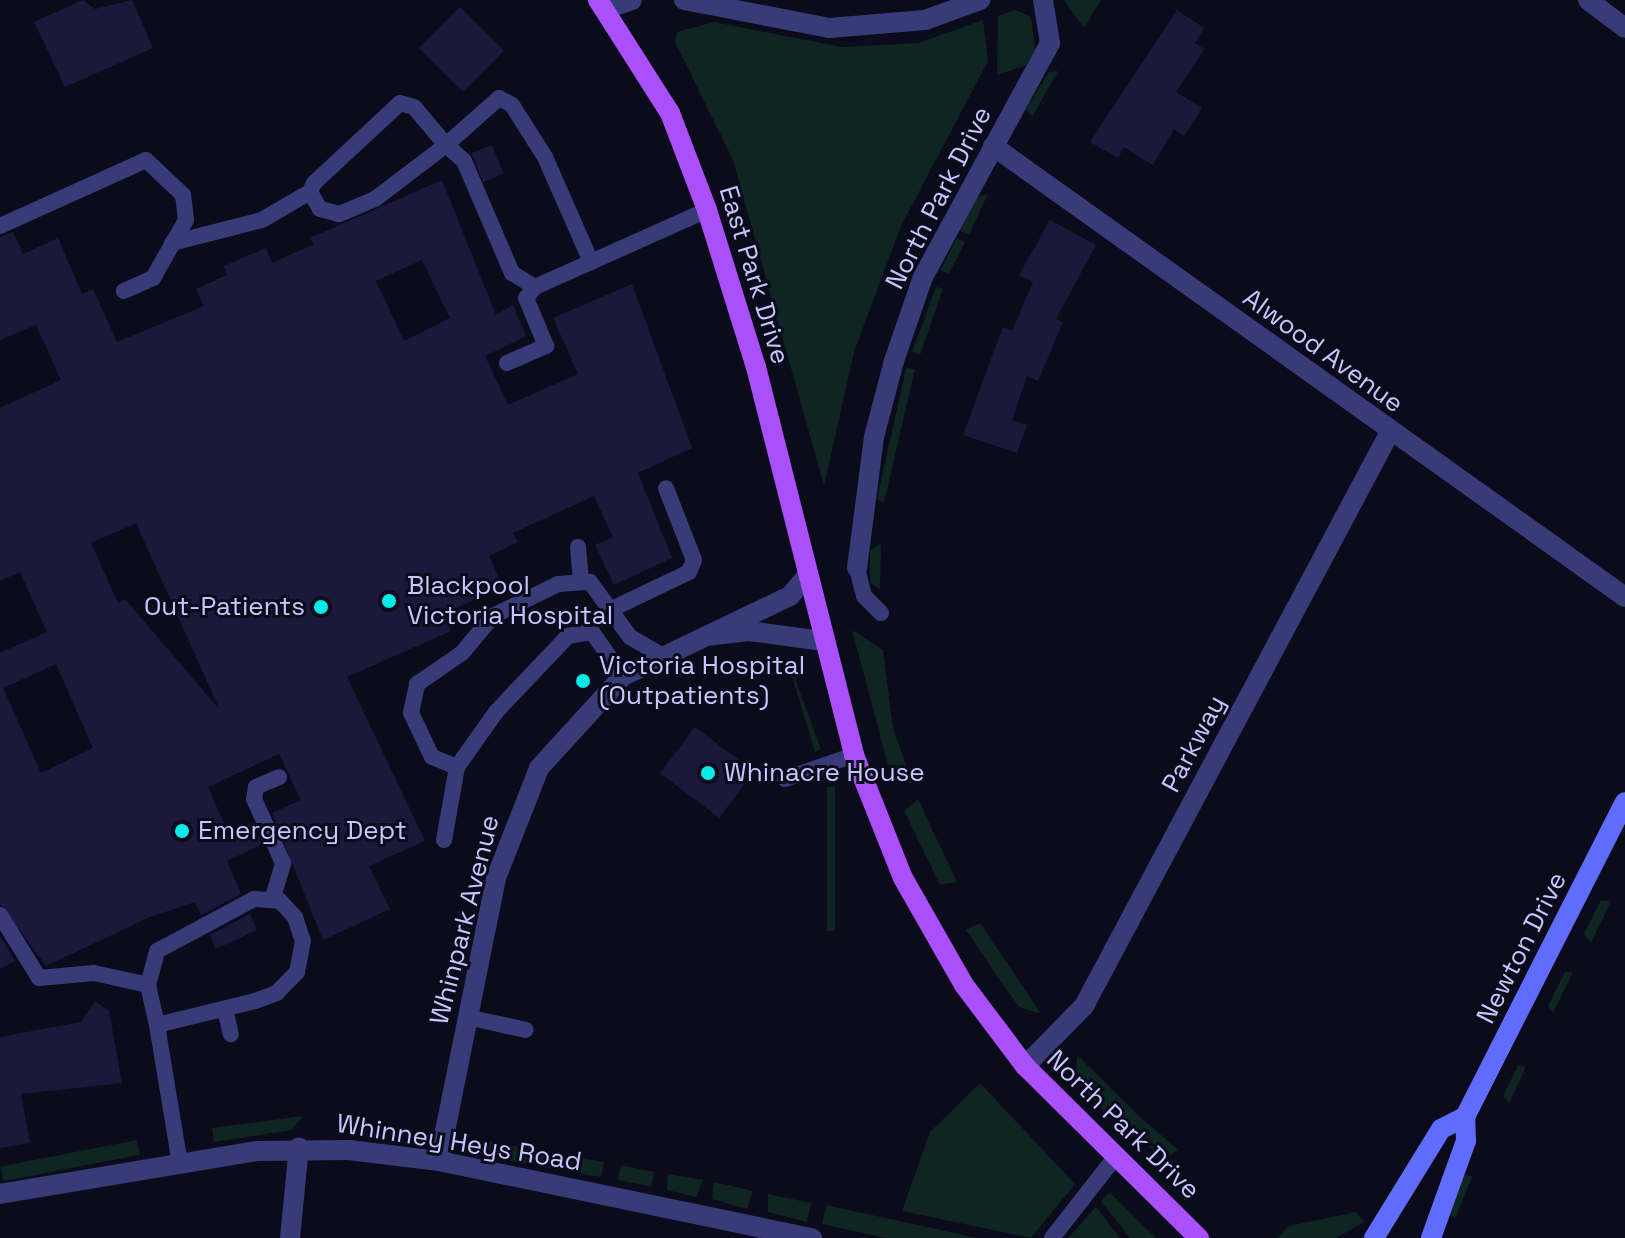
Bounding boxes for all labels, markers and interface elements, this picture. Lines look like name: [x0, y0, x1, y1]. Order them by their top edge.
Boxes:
street label: North Park Drive: [880, 101, 998, 295]
street label: East Park Drive: [712, 182, 796, 368]
street label: Alwood Avenue: [1237, 282, 1409, 420]
place label: Blackpool Victoria Hospital: [407, 570, 613, 632]
marker: Blackpool Victoria Hospital: [378, 590, 400, 612]
place label: Out-Patients: [144, 591, 305, 623]
marker: Out-Patients: [312, 598, 330, 616]
place label: Victoria Hospital (Outpatients): [599, 650, 805, 712]
marker: Victoria Hospital (Outpatients): [574, 672, 592, 690]
street label: Parkway: [1156, 690, 1232, 798]
place label: Whinacre House: [724, 757, 925, 789]
marker: Whinacre House: [699, 764, 717, 782]
street label: Whinpark Avenue: [424, 812, 506, 1028]
place label: Emergency Dept: [198, 815, 407, 847]
marker: Emergency Dept: [173, 822, 191, 840]
street label: Newton Drive: [1470, 867, 1574, 1029]
street label: North Park Drive: [1040, 1044, 1206, 1206]
street label: Whinney Heys Road: [334, 1108, 584, 1178]

